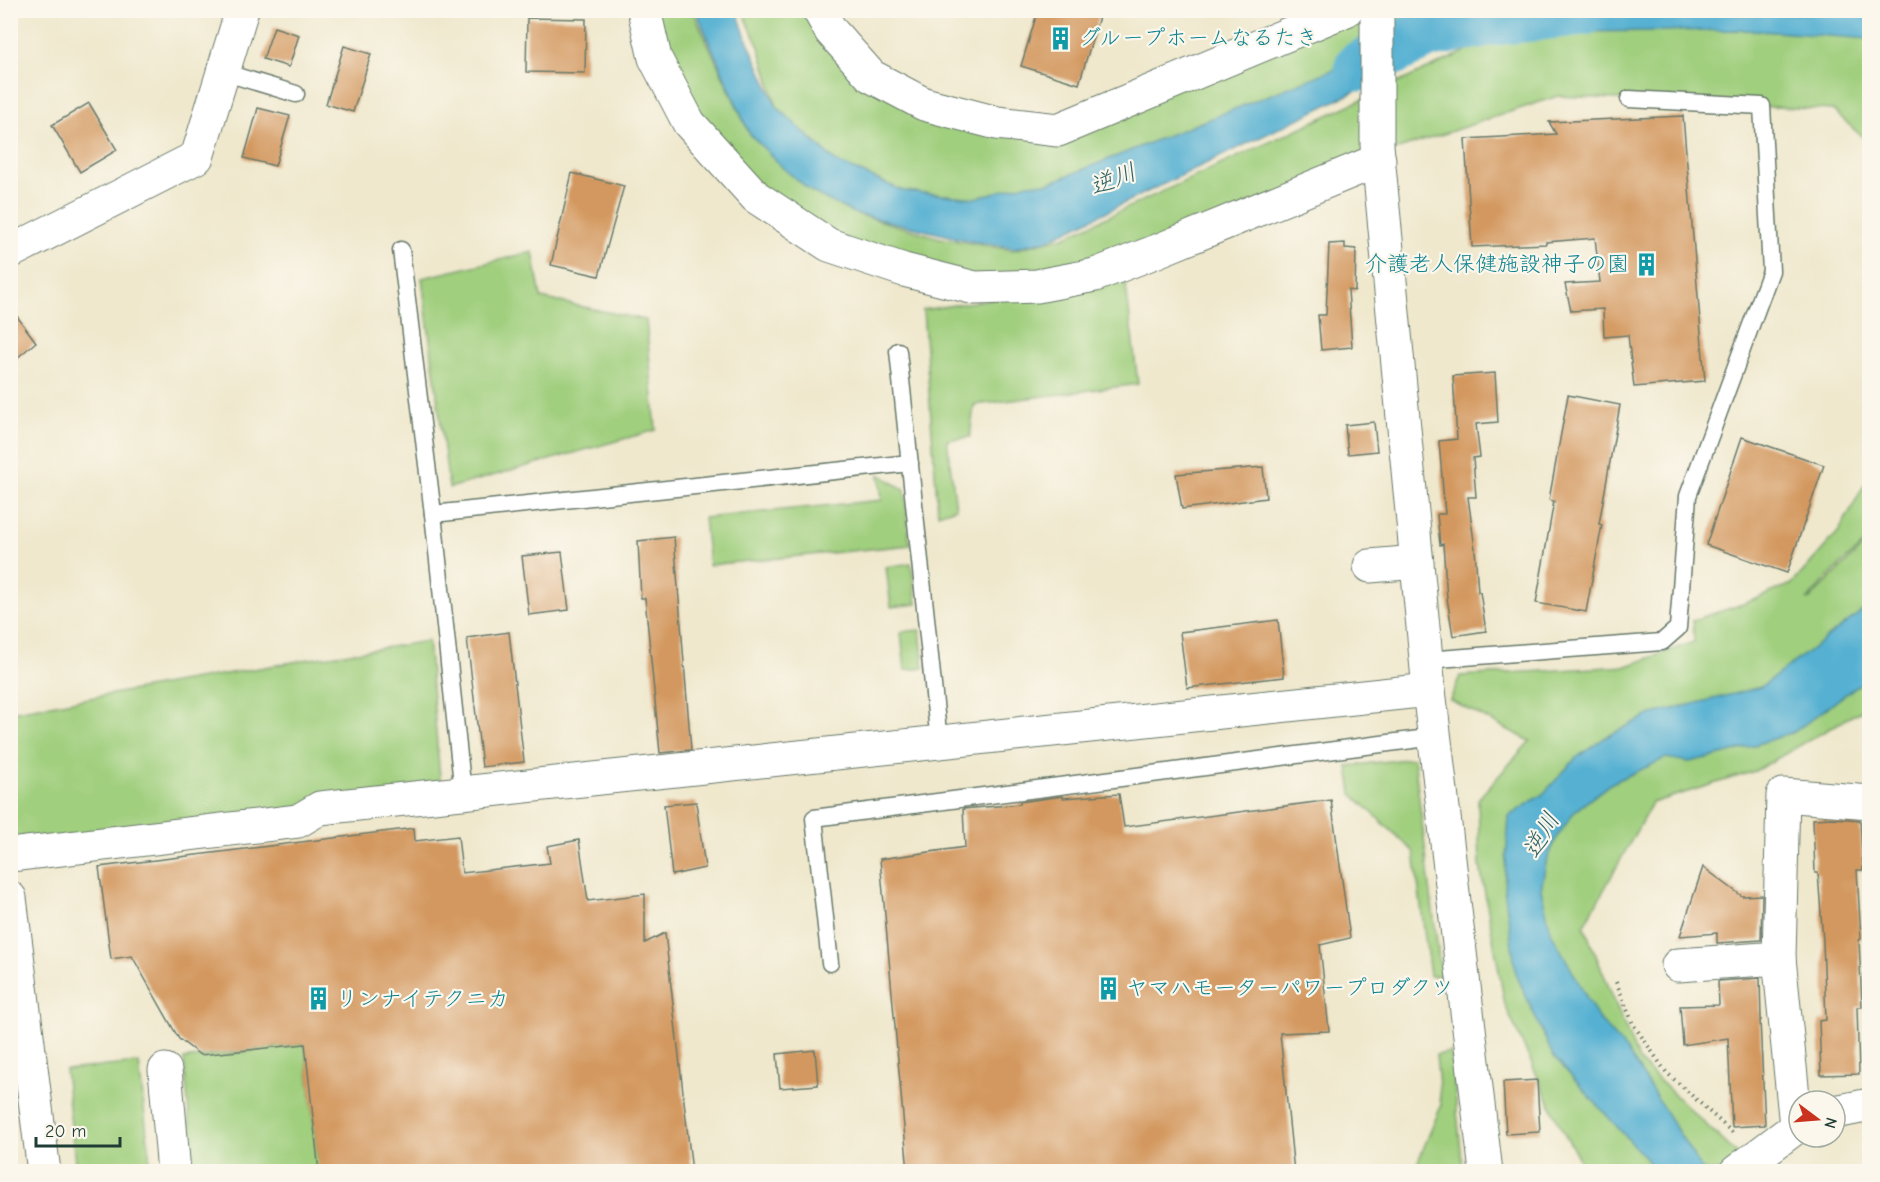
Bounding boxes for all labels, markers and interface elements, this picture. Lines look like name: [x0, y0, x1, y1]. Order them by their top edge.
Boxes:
building icon: グループホームなるたき: [1048, 25, 1074, 51]
place label: グループホームなるたき: [1079, 25, 1318, 51]
water label: 逆川: [1086, 157, 1140, 201]
place label: 介護老人保健施設神子の園: [1365, 251, 1629, 277]
building icon: 介護老人保健施設神子の園: [1634, 251, 1660, 277]
water label: 逆川: [1517, 807, 1565, 863]
building icon: ヤマハモーターパワープロダクツ: [1095, 975, 1121, 1001]
place label: ヤマハモーターパワープロダクツ: [1126, 975, 1453, 1001]
building icon: リンナイテクニカ: [305, 986, 331, 1012]
place label: リンナイテクニカ: [336, 986, 509, 1012]
north arrow: [1787, 1089, 1847, 1149]
scale bar: [36, 1110, 120, 1148]
text: N: [1820, 1115, 1841, 1130]
text: 20 m: [45, 1121, 86, 1142]

